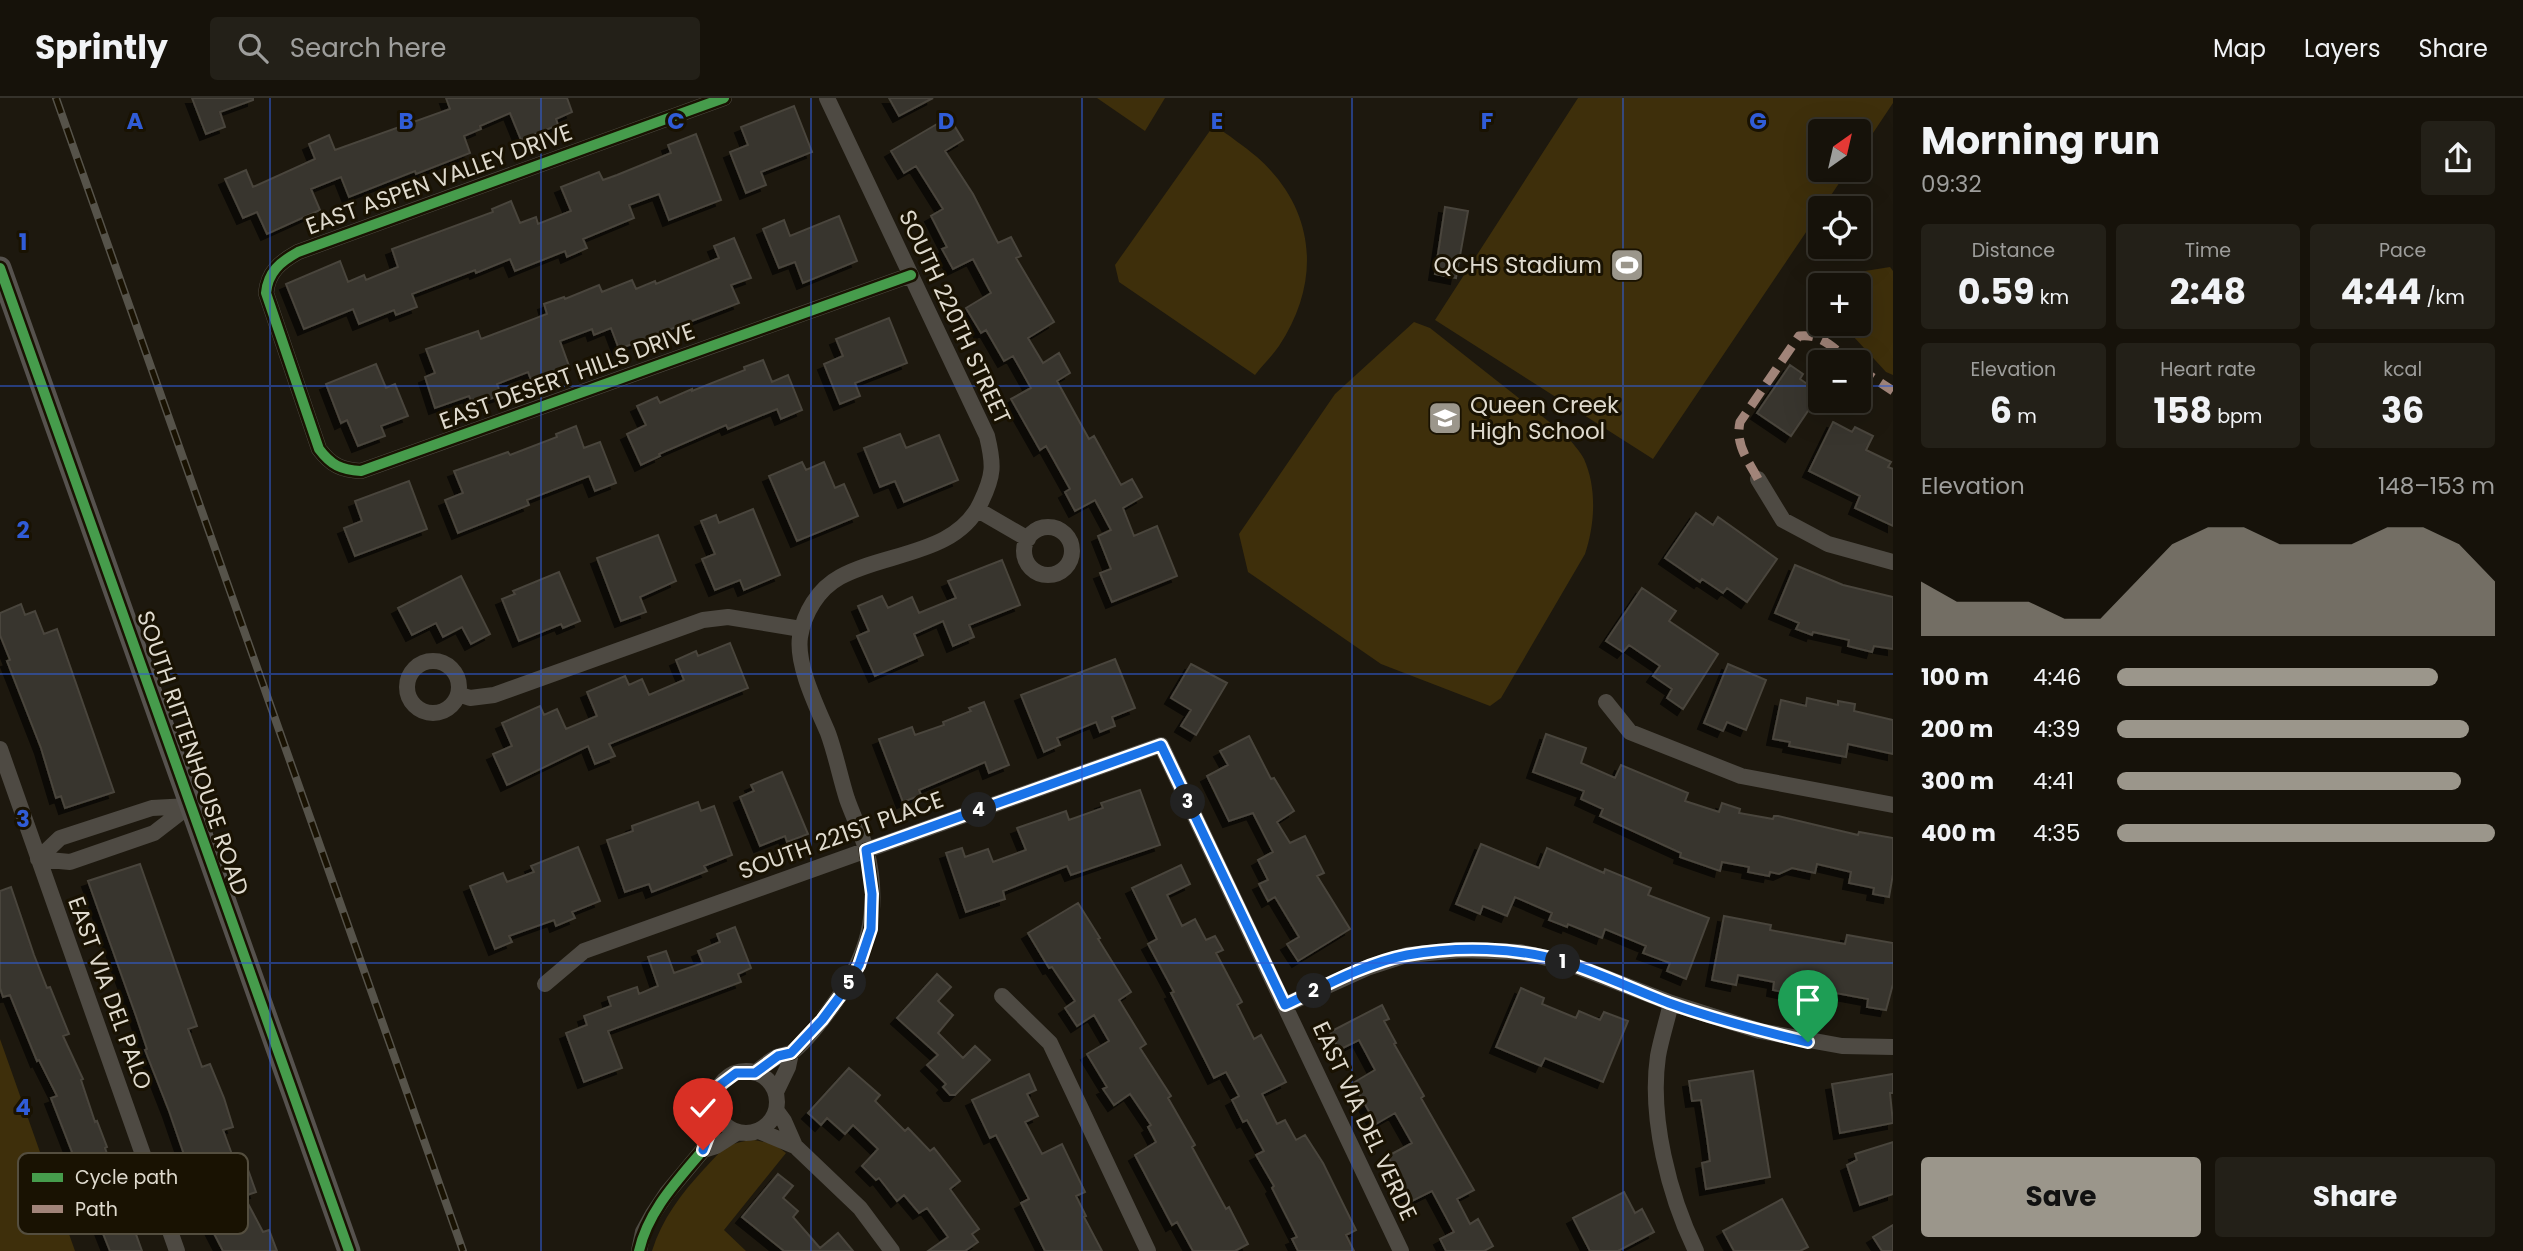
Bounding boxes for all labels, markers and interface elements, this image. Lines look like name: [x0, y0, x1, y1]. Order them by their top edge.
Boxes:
search box: [210, 17, 700, 80]
text: Sprintly: [35, 24, 168, 71]
icon: search: [234, 29, 272, 67]
text: Search here: [290, 30, 446, 66]
text: Map: [2213, 32, 2266, 65]
text: Layers: [2304, 32, 2380, 65]
text: Share: [2418, 32, 2488, 65]
text: A: [127, 105, 144, 137]
text: B: [398, 105, 414, 137]
text: C: [667, 105, 685, 137]
text: D: [938, 105, 954, 137]
text: E: [1211, 105, 1223, 137]
text: F: [1481, 105, 1493, 137]
text: G: [1749, 105, 1767, 137]
text: Morning run: [1921, 114, 2160, 167]
street label: EAST ASPEN VALLEY DRIVE: [301, 116, 577, 242]
north arrow: [1808, 119, 1871, 182]
map controls: [1808, 119, 1871, 413]
button: share: [2421, 121, 2495, 195]
text: 09:32: [1921, 168, 1982, 200]
button: locate: [1808, 196, 1871, 259]
street label: SOUTH 220TH STREET: [891, 205, 1019, 429]
text: 1: [19, 226, 27, 258]
text: Distance: [1972, 237, 2055, 264]
text: Time: [2185, 237, 2231, 264]
text: Pace: [2379, 237, 2426, 264]
sports icon: QCHS Stadium: [1608, 246, 1646, 284]
place label: QCHS Stadium: [1434, 249, 1602, 281]
text: 0.59: [1958, 267, 2035, 316]
text: 2:48: [2170, 267, 2246, 316]
text: 4:44: [2340, 267, 2421, 316]
button: +: [1808, 273, 1871, 336]
text: km: [2035, 284, 2069, 311]
text: /km: [2421, 284, 2465, 311]
street label: EAST DESERT HILLS DRIVE: [435, 315, 699, 437]
button: −: [1808, 350, 1871, 413]
text: Elevation: [1971, 356, 2056, 383]
text: Heart rate: [2160, 356, 2256, 383]
text: kcal: [2383, 356, 2422, 383]
text: 6: [1990, 386, 2012, 435]
text: 158: [2154, 386, 2212, 435]
text: 36: [2381, 386, 2424, 435]
place label: Queen Creek High School: [1470, 389, 1619, 447]
school or university icon: Queen Creek High School: [1426, 399, 1464, 437]
text: m: [2012, 403, 2037, 430]
text: bpm: [2212, 403, 2262, 430]
text: Elevation: [1921, 470, 2025, 502]
text: 148–153 m: [2378, 470, 2495, 502]
text: 2: [16, 514, 30, 546]
street label: SOUTH RITTENHOUSE ROAD: [129, 606, 257, 900]
text: 100 m: [1921, 661, 1989, 693]
text: 4:46: [2033, 661, 2081, 693]
text: 200 m: [1921, 713, 1993, 745]
text: 4:39: [2033, 713, 2080, 745]
text: 300 m: [1921, 765, 1994, 797]
text: 4:41: [2033, 765, 2074, 797]
street label: SOUTH 221ST PLACE: [734, 783, 948, 887]
pin: 3: [1170, 784, 1206, 820]
text: 3: [1182, 788, 1193, 815]
pin: 4: [962, 792, 996, 828]
text: 4: [972, 796, 985, 823]
text: 3: [16, 803, 30, 835]
text: 400 m: [1921, 817, 1996, 849]
text: 4:35: [2033, 817, 2080, 849]
street label: EAST VIA DEL PALO: [60, 892, 160, 1094]
pin: 1: [1546, 944, 1580, 980]
text: 1: [1559, 948, 1566, 975]
pin: 5: [832, 966, 866, 1001]
text: 5: [842, 969, 855, 996]
pin: [1778, 970, 1838, 1042]
pin: 2: [1296, 974, 1332, 1008]
text: 2: [1308, 977, 1319, 1004]
icon: arrive: [1789, 981, 1827, 1019]
street label: EAST VIA DEL VERDE: [1305, 1016, 1425, 1226]
pin: [673, 1078, 733, 1150]
icon: check: [684, 1089, 722, 1127]
text: 4: [15, 1091, 31, 1123]
legend: [18, 1153, 248, 1234]
button: Save: [1921, 1157, 2201, 1237]
button: Share: [2215, 1157, 2495, 1237]
text: Cycle path: [75, 1164, 178, 1191]
text: Path: [75, 1196, 118, 1223]

